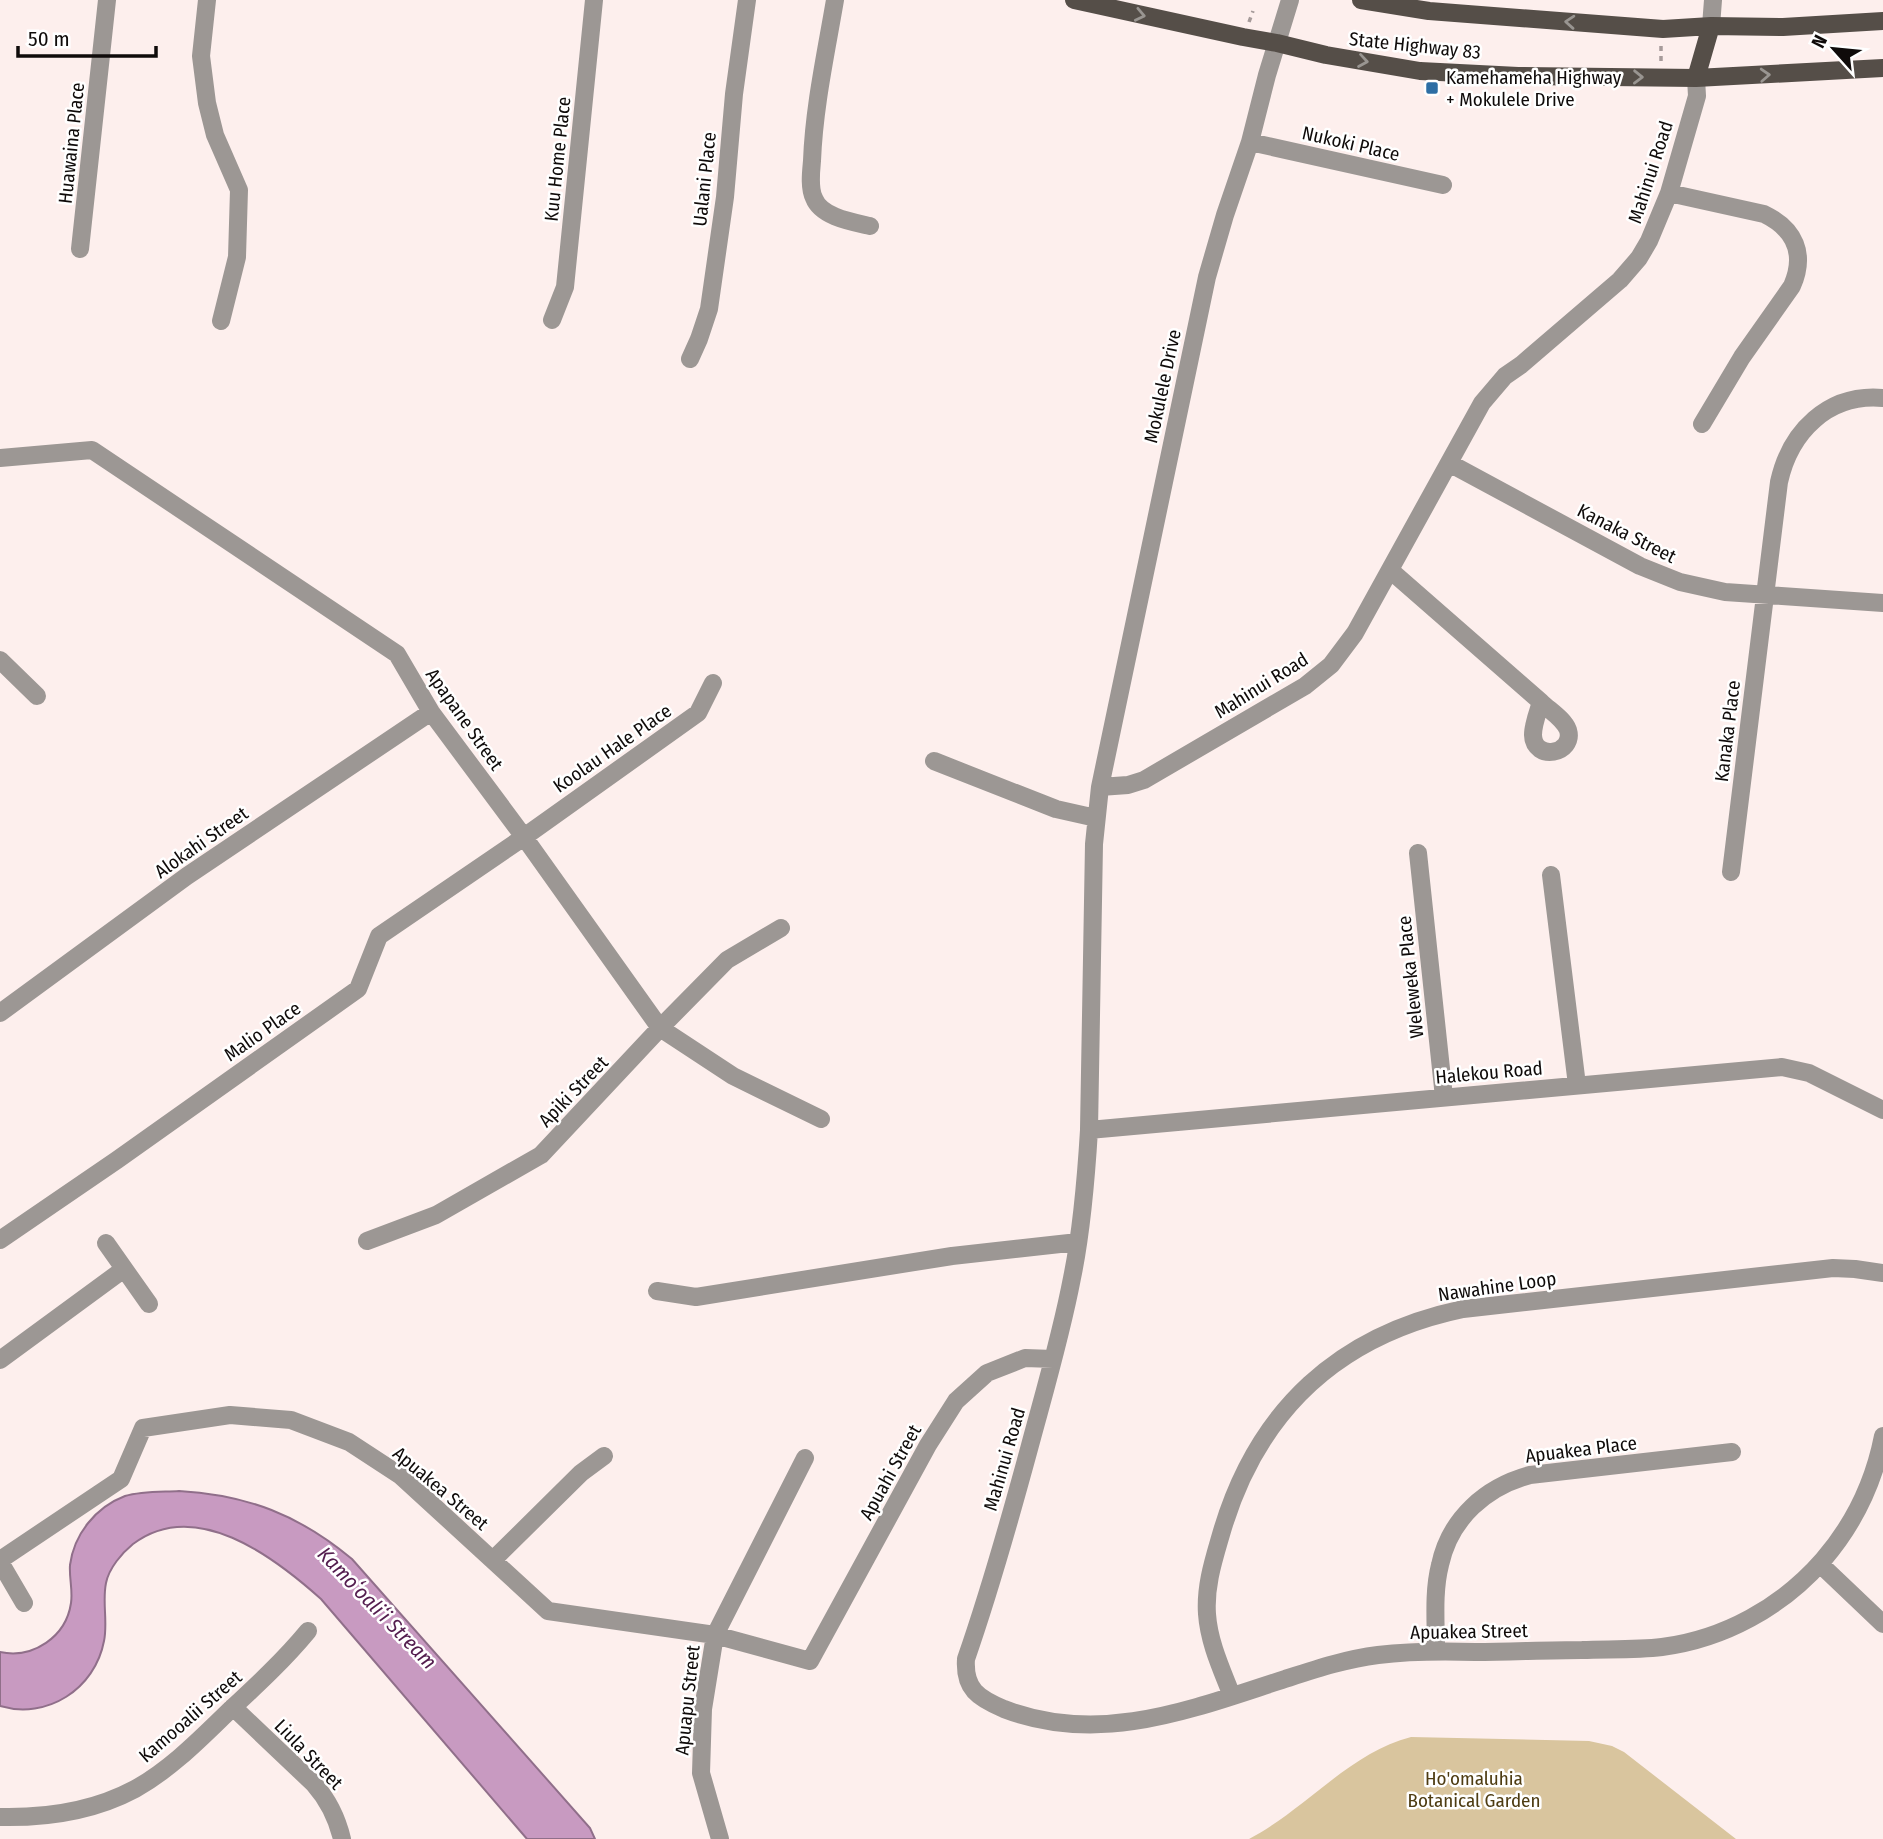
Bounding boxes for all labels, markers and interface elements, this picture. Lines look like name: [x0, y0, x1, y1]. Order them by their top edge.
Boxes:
one-way arrow: [1134, 6, 1146, 21]
scale bar: [18, 14, 156, 58]
north arrow: [1799, 14, 1869, 84]
one-way arrow: [1564, 15, 1575, 30]
text: 50 m: [28, 26, 70, 52]
street label: State Highway 83: [1348, 27, 1482, 64]
text: N: [1806, 31, 1832, 52]
one-way arrow: [1357, 53, 1369, 68]
place label: Kamehameha Highway + Mokulele Drive: [1446, 66, 1622, 111]
one-way arrow: [1759, 67, 1770, 82]
one-way arrow: [1633, 70, 1644, 85]
marker: Kamehameha Highway + Mokulele Drive: [1424, 80, 1440, 96]
street label: Huawaina Place: [54, 81, 89, 205]
street label: Kuu Home Place: [540, 96, 575, 223]
street label: Mahinui Road: [1623, 118, 1678, 226]
street label: Nukoki Place: [1300, 121, 1402, 166]
street label: Ualani Place: [688, 131, 721, 227]
street label: Mokulele Drive: [1139, 327, 1186, 445]
street label: Kanaka Street: [1574, 499, 1681, 568]
street label: Mahinui Road: [1210, 648, 1312, 723]
street label: Apapane Street: [421, 664, 509, 775]
street label: Kanaka Place: [1710, 679, 1745, 783]
street label: Koolau Hale Place: [549, 699, 676, 798]
street label: Alokahi Street: [150, 801, 253, 883]
street label: Weleweka Place: [1393, 915, 1428, 1039]
street label: Malio Place: [220, 997, 305, 1066]
street label: Apiki Street: [534, 1051, 613, 1132]
street label: Halekou Road: [1435, 1056, 1544, 1089]
street label: Nawahine Loop: [1437, 1267, 1558, 1306]
street label: Mahinui Road: [979, 1405, 1030, 1513]
street label: Apuahi Street: [855, 1420, 926, 1524]
street label: Apuakea Place: [1524, 1431, 1638, 1468]
street label: Apuakea Street: [388, 1442, 494, 1536]
water label: Kamoʻoaliʻi Stream: [312, 1541, 442, 1675]
street label: Apuakea Street: [1410, 1619, 1529, 1644]
street label: Apuapu Street: [670, 1643, 705, 1756]
street label: Kamooalii Street: [134, 1665, 247, 1767]
street label: Liula Street: [270, 1715, 348, 1795]
park label: Ho'omaluhia Botanical Garden: [1407, 1767, 1541, 1812]

